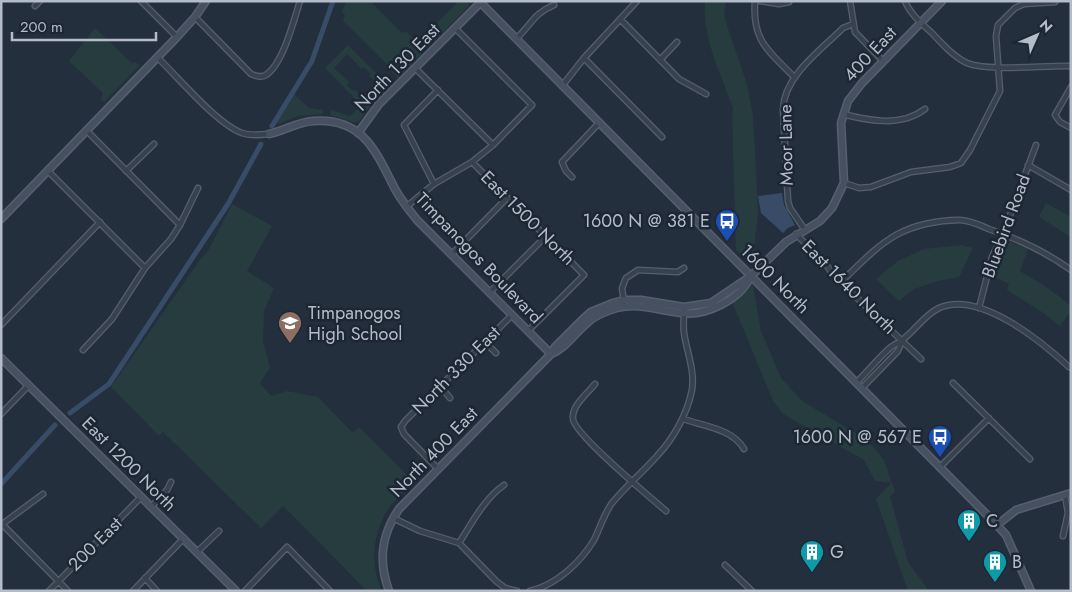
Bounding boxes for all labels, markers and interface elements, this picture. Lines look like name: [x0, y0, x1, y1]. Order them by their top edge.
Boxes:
scale bar: [12, 10, 156, 42]
north arrow: [1012, 10, 1062, 60]
text: N: [1035, 15, 1057, 37]
text: 200 m: [20, 16, 63, 38]
street label: North 130 East: [348, 17, 446, 117]
street label: 400 East: [837, 20, 903, 88]
street label: Moor Lane: [772, 104, 800, 186]
street label: East 1500 North: [475, 165, 581, 271]
street label: Bluebird Road: [975, 171, 1037, 281]
street label: Timpanogos Boulevard: [409, 187, 549, 329]
place label: 1600 N @ 381 E: [583, 208, 710, 234]
bus stop icon: 1600 N @ 381 E: [714, 208, 740, 242]
street label: East 1640 North: [796, 234, 902, 340]
street label: 1600 North: [734, 238, 816, 320]
place label: Timpanogos High School: [308, 300, 402, 347]
school or university icon: Timpanogos High School: [277, 310, 303, 344]
street label: North 330 East: [406, 320, 506, 420]
street label: North 400 East: [384, 400, 484, 503]
street label: East 1200 North: [76, 411, 182, 517]
place label: 1600 N @ 567 E: [793, 424, 922, 450]
bus stop icon: 1600 N @ 567 E: [927, 424, 953, 458]
building icon: C: [956, 508, 982, 542]
place label: C: [986, 508, 998, 534]
street label: 200 East: [62, 511, 128, 577]
building icon: G: [799, 539, 825, 573]
place label: G: [830, 539, 844, 565]
building icon: B: [982, 549, 1008, 583]
place label: B: [1012, 549, 1022, 575]

